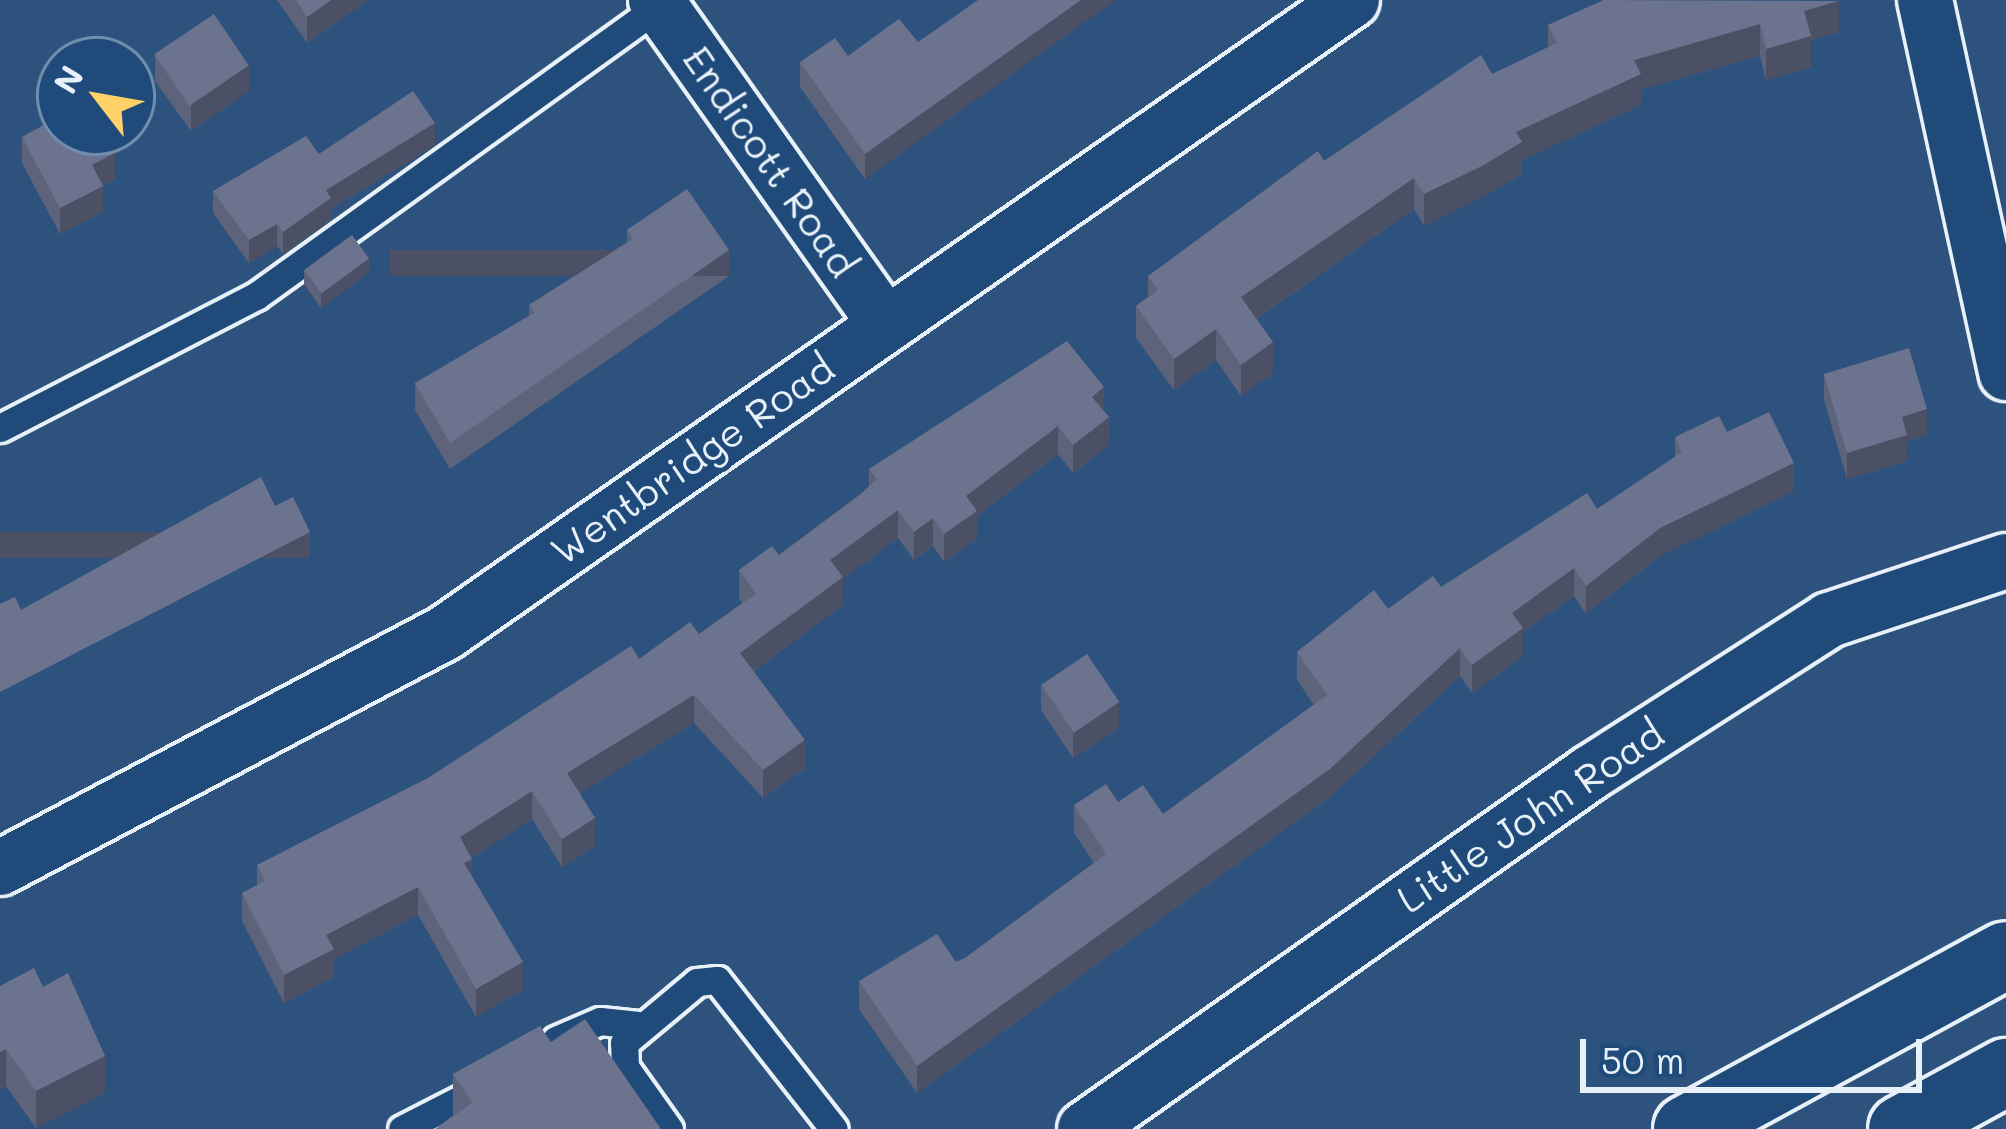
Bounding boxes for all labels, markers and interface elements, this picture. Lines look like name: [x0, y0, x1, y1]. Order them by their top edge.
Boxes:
north arrow: [36, 36, 156, 156]
street label: Endicott Road: [674, 37, 868, 285]
text: N: [42, 57, 92, 101]
street label: Wentbridge Road: [542, 344, 842, 574]
street label: Little John Road: [1388, 710, 1672, 922]
scale bar: [1586, 1015, 1928, 1089]
text: 50 m: [1601, 1036, 1684, 1083]

